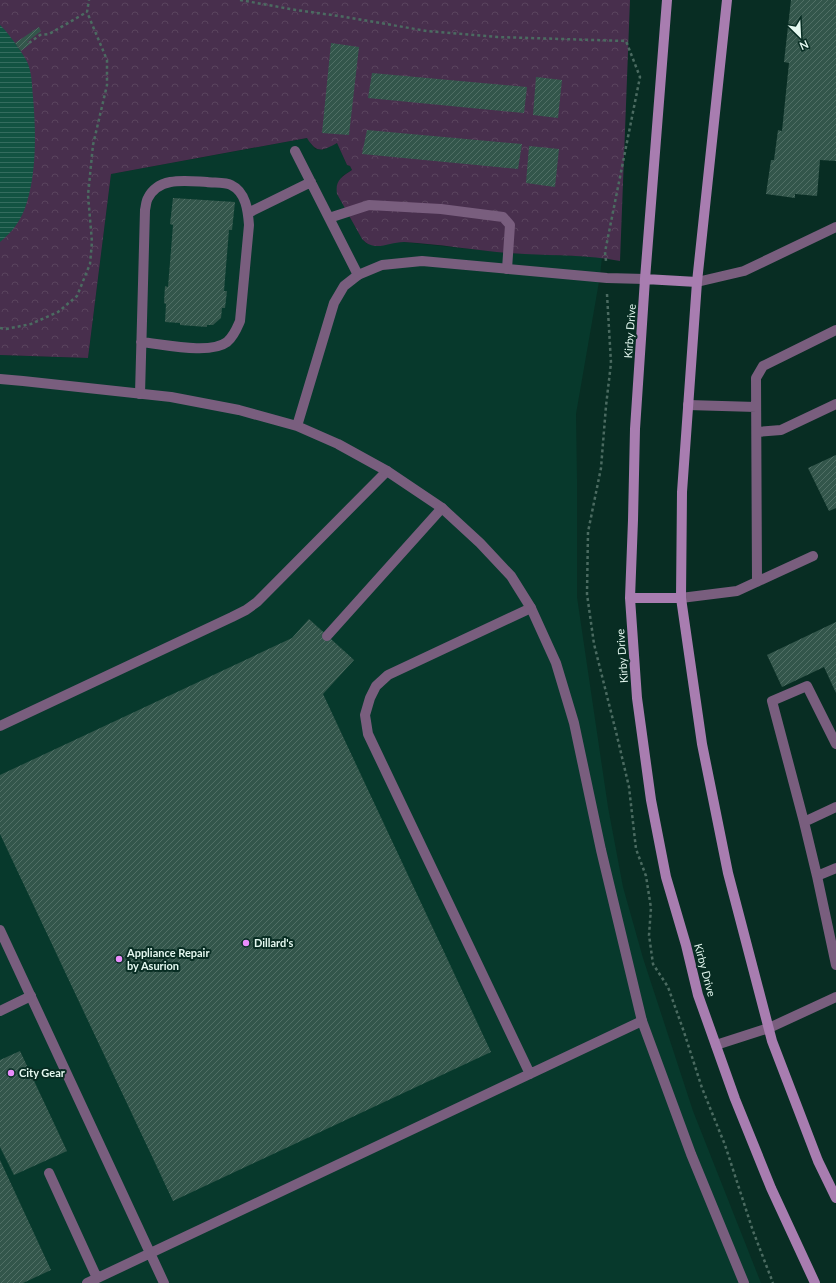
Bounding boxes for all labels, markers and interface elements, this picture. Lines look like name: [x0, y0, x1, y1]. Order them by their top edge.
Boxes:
north arrow: [780, 16, 820, 56]
text: N: [798, 38, 811, 53]
street label: Kirby Drive: [621, 303, 638, 359]
street label: Kirby Drive: [613, 628, 630, 684]
place label: Dillard's: [254, 936, 294, 949]
marker: Dillard's: [241, 938, 251, 948]
street label: Kirby Drive: [692, 942, 719, 998]
place label: Appliance Repair by Asurion: [126, 946, 210, 972]
marker: Appliance Repair by Asurion: [114, 954, 124, 964]
place label: City Gear: [19, 1066, 66, 1079]
marker: City Gear: [6, 1068, 16, 1078]

